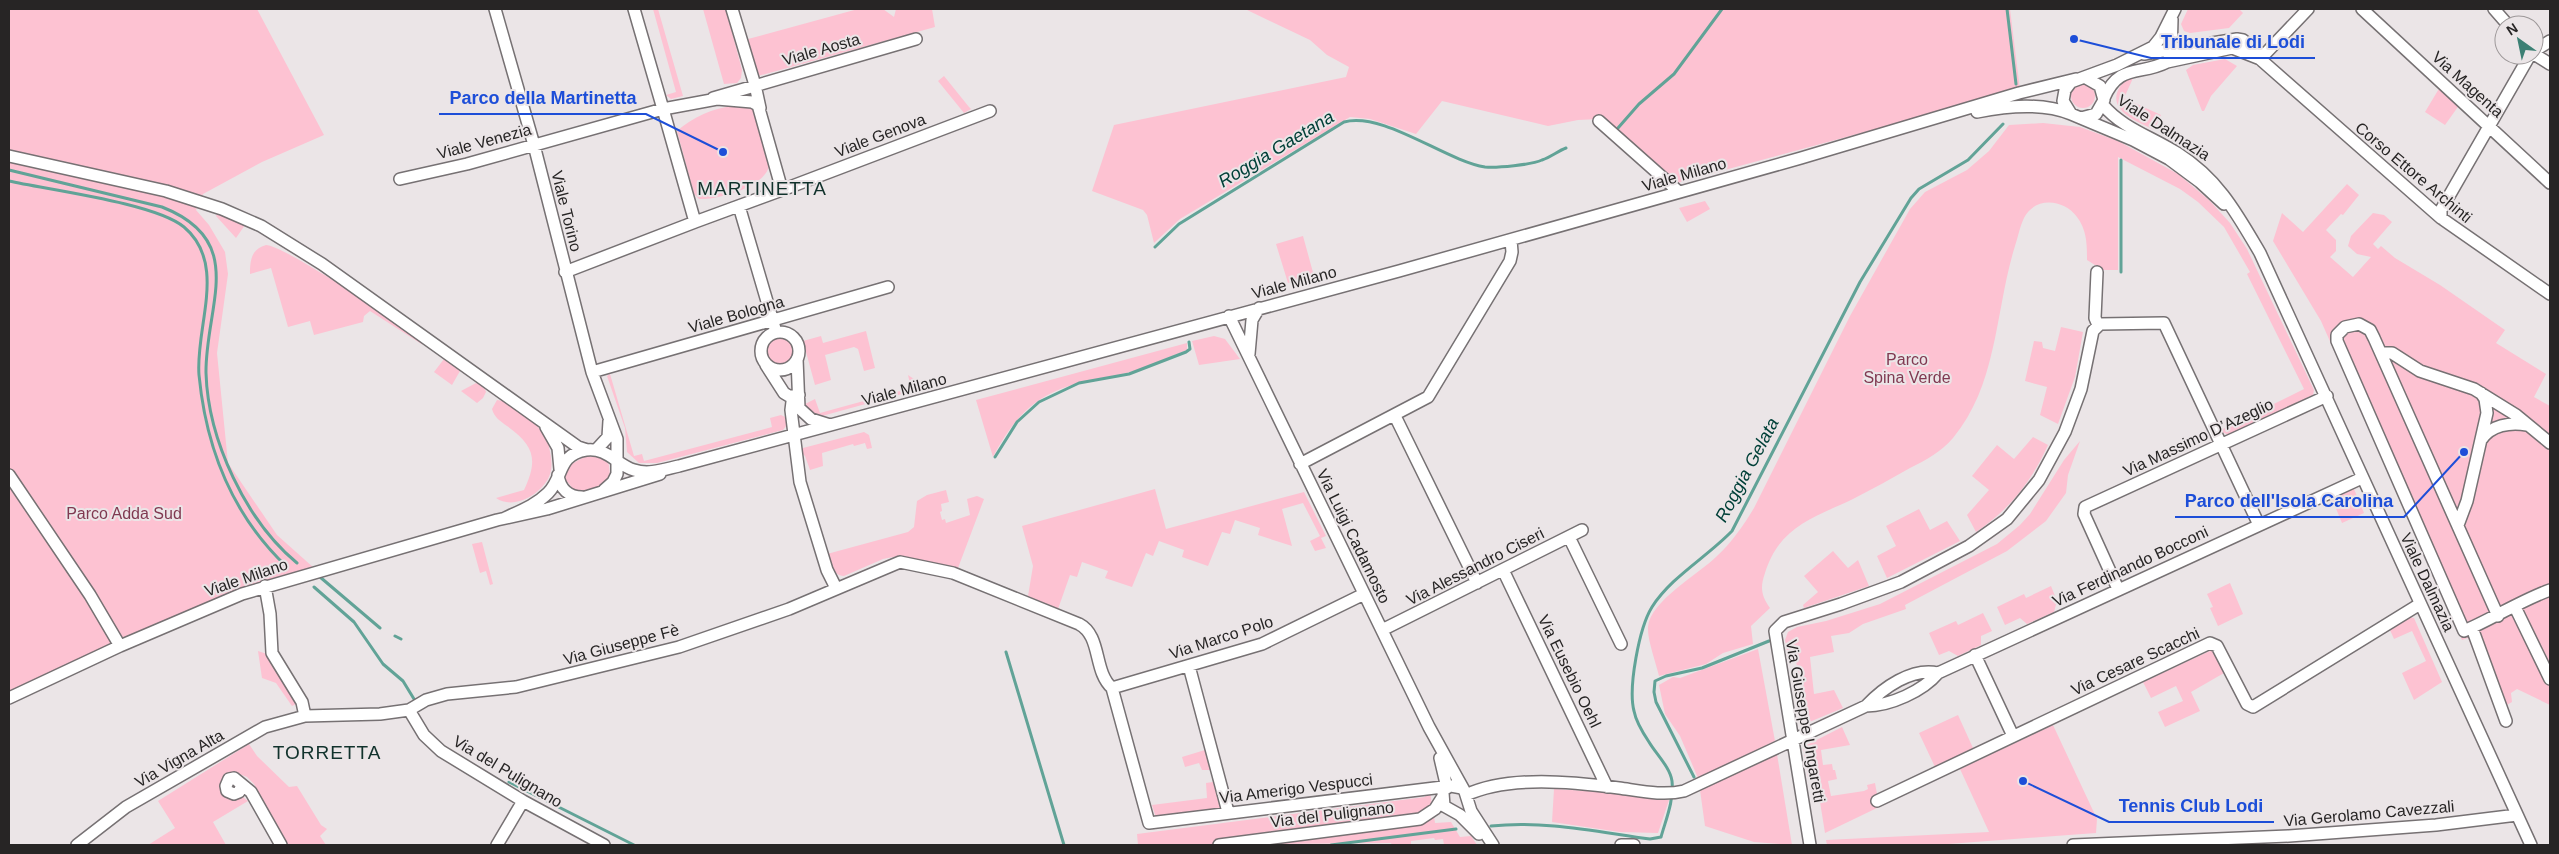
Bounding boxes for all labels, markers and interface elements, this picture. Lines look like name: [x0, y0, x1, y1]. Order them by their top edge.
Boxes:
north arrow: [2494, 15, 2544, 65]
text: N: [2503, 20, 2521, 39]
callout: Tribunale di Lodi: [2151, 25, 2315, 58]
street label: Viale Aosta: [780, 30, 862, 69]
text: Tribunale di Lodi: [2161, 32, 2305, 52]
street label: Via Magenta: [2429, 48, 2507, 121]
callout: Parco della Martinetta: [439, 81, 646, 114]
text: Parco della Martinetta: [449, 88, 638, 108]
street label: Viale Dalmazia: [2114, 91, 2213, 164]
water label: Roggia Gaetana: [1215, 107, 1337, 191]
street label: Viale Genova: [832, 110, 928, 161]
street label: Corso Ettore Archinti: [2352, 119, 2475, 226]
street label: Viale Venezia: [435, 121, 533, 162]
street label: Viale Milano: [1640, 154, 1728, 195]
street label: Viale Torino: [548, 169, 585, 254]
district label: MARTINETTA: [697, 178, 827, 199]
street label: Viale Milano: [1250, 263, 1338, 302]
street label: Viale Bologna: [686, 293, 786, 336]
park label: Parco Spina Verde: [1863, 351, 1951, 386]
street label: Viale Milano: [860, 370, 948, 409]
street label: Via Massimo D’Azeglio: [2121, 395, 2276, 480]
water label: Roggia Gelata: [1711, 415, 1783, 525]
street label: Via Luigi Cadamosto: [1314, 466, 1394, 606]
callout: Parco dell'Isola Carolina: [2175, 484, 2404, 517]
text: Parco dell'Isola Carolina: [2185, 491, 2394, 511]
park label: Parco Adda Sud: [66, 505, 182, 522]
street label: Via Ferdinando Bocconi: [2050, 523, 2211, 610]
street label: Via Alessandro Ciseri: [1404, 524, 1547, 608]
street label: Viale Dalmazia: [2397, 530, 2458, 634]
street label: Viale Milano: [202, 555, 290, 600]
street label: Via Eusebio Oehl: [1535, 612, 1604, 730]
street label: Via Marco Polo: [1167, 613, 1275, 662]
street label: Via Giuseppe Fè: [562, 621, 681, 668]
street label: Via Cesare Scacchi: [2068, 624, 2202, 699]
street label: Via Giuseppe Ungaretti: [1783, 638, 1828, 804]
street label: Via Vigna Alta: [132, 726, 226, 791]
street label: Via del Pulignano: [450, 732, 565, 811]
district label: TORRETTA: [273, 742, 381, 763]
street label: Via Amerigo Vespucci: [1218, 771, 1374, 806]
callout: Tennis Club Lodi: [2109, 789, 2274, 822]
text: Tennis Club Lodi: [2119, 796, 2263, 816]
street label: Via del Pulignano: [1269, 798, 1395, 831]
street label: Via Gerolamo Cavezzali: [2283, 798, 2455, 829]

